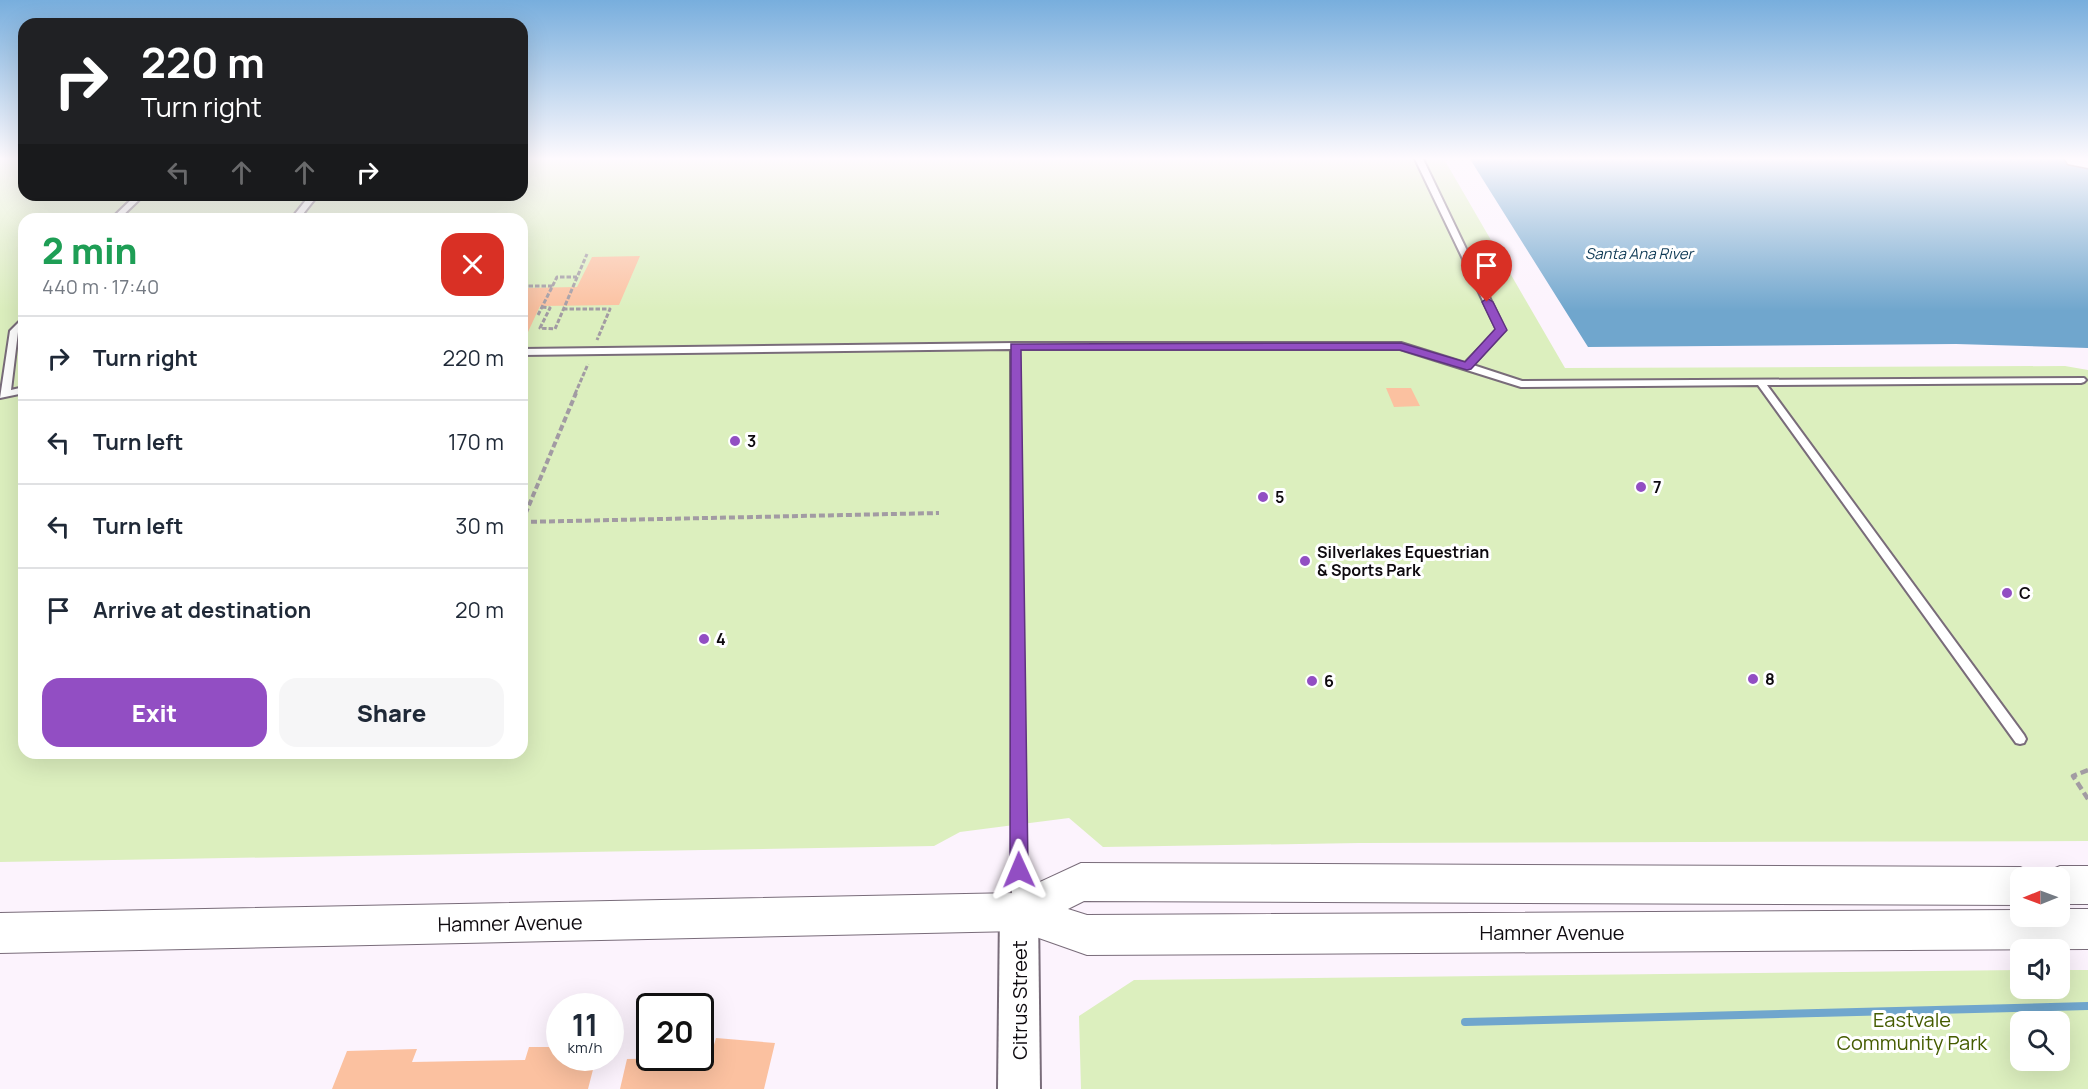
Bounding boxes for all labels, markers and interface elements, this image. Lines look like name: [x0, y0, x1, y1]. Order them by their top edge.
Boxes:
text: 220 m: [141, 33, 265, 91]
icon: right: [42, 42, 120, 120]
text: Turn right: [141, 88, 262, 125]
icon: left: [162, 156, 195, 189]
icon: ahead: [225, 156, 258, 189]
icon: ahead: [288, 156, 321, 189]
icon: right: [351, 156, 384, 189]
text: 2 min: [42, 226, 137, 275]
button: close: [441, 233, 504, 296]
pin: [1461, 240, 1512, 302]
water label: Santa Ana River: [1585, 243, 1696, 264]
icon: arrive: [1470, 249, 1503, 282]
text: 440 m · 17:40: [42, 273, 159, 300]
icon: right: [42, 342, 75, 375]
text: Turn right: [93, 343, 198, 373]
text: 220 m: [442, 343, 504, 373]
icon: left: [42, 426, 75, 459]
text: Turn left: [93, 427, 183, 457]
text: 170 m: [448, 427, 504, 457]
place label: 3: [747, 430, 756, 452]
marker: 3: [728, 434, 742, 448]
place label: 7: [1653, 476, 1662, 498]
marker: 7: [1634, 480, 1648, 494]
place label: 5: [1275, 486, 1284, 508]
marker: 5: [1256, 490, 1270, 504]
icon: left: [42, 510, 75, 543]
text: Turn left: [93, 511, 183, 541]
text: 30 m: [455, 511, 504, 541]
place label: Silverlakes Equestrian & Sports Park: [1317, 541, 1489, 581]
marker: Silverlakes Equestrian & Sports Park: [1298, 554, 1312, 568]
place label: C: [2019, 582, 2031, 604]
marker: C: [2000, 586, 2014, 600]
icon: arrive: [42, 594, 75, 627]
text: Arrive at destination: [93, 595, 311, 625]
text: 20 m: [455, 595, 504, 625]
place label: 4: [716, 628, 726, 650]
marker: 4: [697, 632, 711, 646]
place label: 8: [1765, 668, 1775, 690]
place label: 6: [1324, 670, 1334, 692]
marker: 8: [1746, 672, 1760, 686]
marker: 6: [1305, 674, 1319, 688]
button: Exit: [42, 678, 267, 747]
button: Share: [279, 678, 504, 747]
position arrow: [987, 838, 1051, 902]
north arrow: [2010, 867, 2070, 927]
map controls: [2010, 867, 2070, 1071]
street label: Hamner Avenue: [437, 908, 583, 938]
street label: Hamner Avenue: [1480, 919, 1624, 946]
button: sound: [2010, 939, 2070, 999]
street label: Citrus Street: [1006, 940, 1033, 1060]
speed limit sign: 20: [636, 993, 714, 1071]
text: 11: [572, 1004, 598, 1045]
park label: Eastvale Community Park: [1837, 1006, 1988, 1056]
button: search: [2010, 1011, 2070, 1071]
text: km/h: [568, 1037, 602, 1058]

